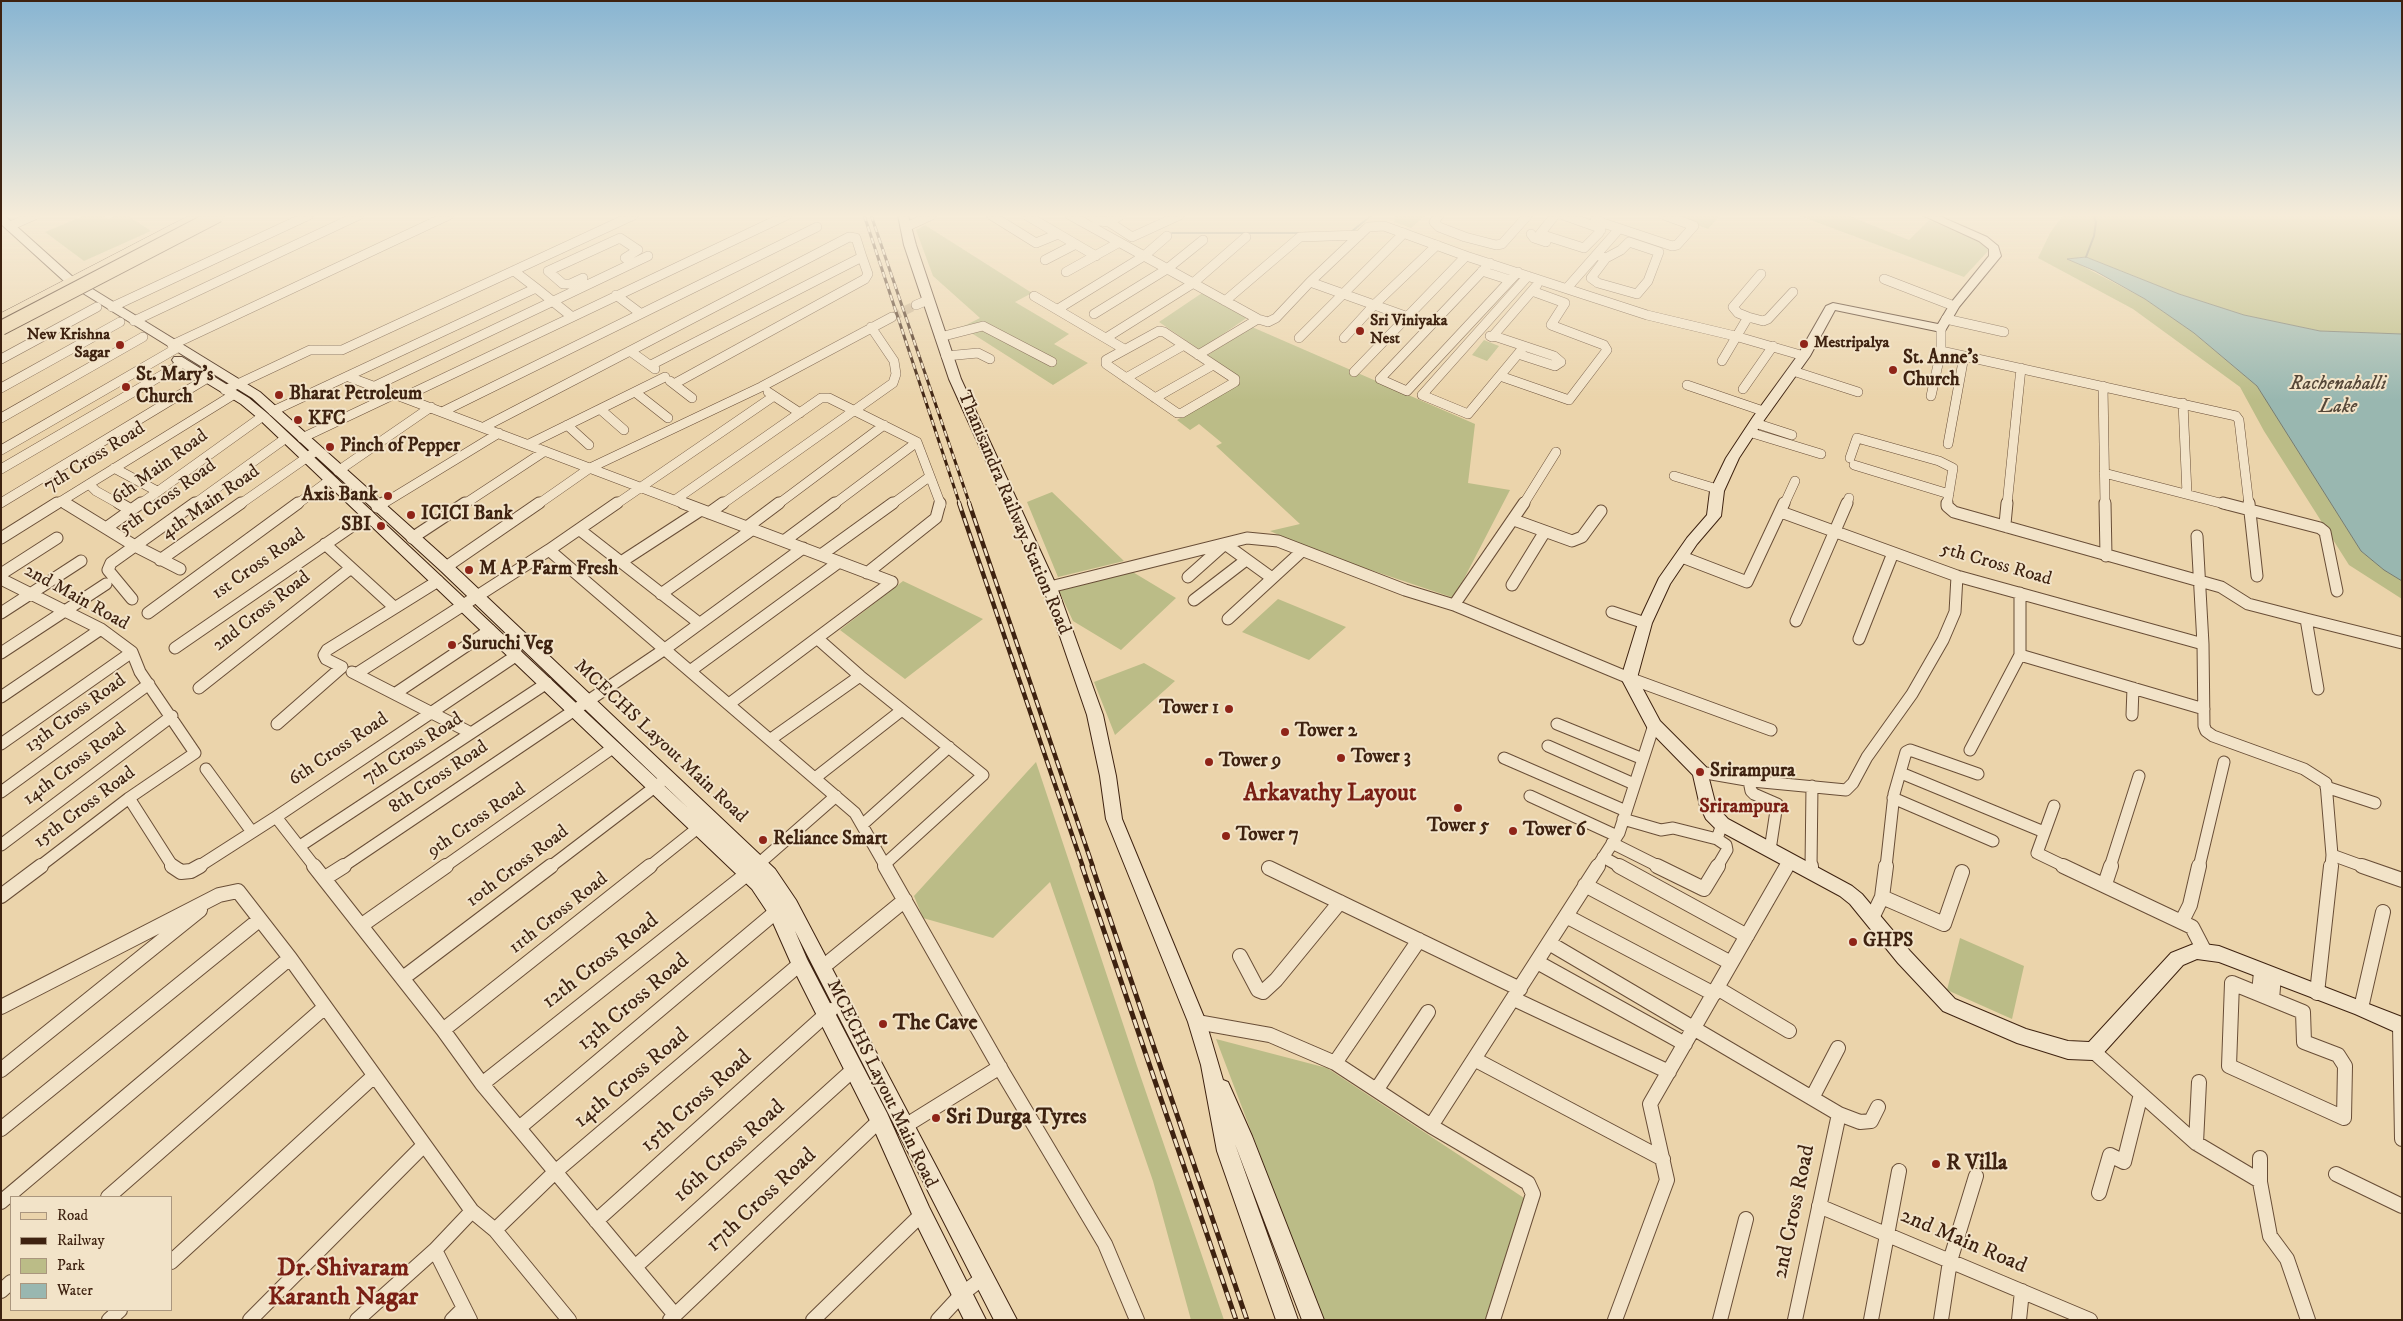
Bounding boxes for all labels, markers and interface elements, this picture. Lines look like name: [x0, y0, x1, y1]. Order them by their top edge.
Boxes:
place label: Sri Viniyaka Nest: [1370, 312, 1448, 350]
marker: Sri Viniyaka Nest: [1354, 325, 1366, 337]
place label: New Krishna Sagar: [27, 326, 110, 364]
place label: Mestripalya: [1814, 334, 1889, 354]
marker: Mestripalya: [1798, 338, 1810, 350]
marker: New Krishna Sagar: [114, 339, 126, 351]
place label: St. Anne's Church: [1903, 348, 1978, 392]
marker: St. Anne's Church: [1887, 364, 1899, 376]
place label: St. Mary's Church: [136, 365, 213, 409]
water label: Rachenahalli Lake: [2290, 373, 2386, 420]
marker: St. Mary's Church: [120, 381, 132, 393]
place label: Bharat Petroleum: [289, 384, 422, 406]
street label: Thanisandra Railway Station Road: [951, 388, 1075, 638]
marker: Bharat Petroleum: [273, 389, 285, 401]
place label: KFC: [308, 409, 346, 431]
marker: KFC: [292, 414, 304, 426]
street label: 7th Cross Road: [40, 418, 150, 498]
street label: 6th Main Road: [107, 425, 213, 511]
place label: Pinch of Pepper: [340, 436, 460, 458]
marker: Pinch of Pepper: [324, 441, 336, 453]
street label: 5th Cross Road: [115, 455, 221, 541]
street label: 4th Main Road: [157, 461, 265, 545]
place label: Axis Bank: [302, 485, 378, 507]
marker: Axis Bank: [382, 490, 394, 502]
place label: ICICI Bank: [421, 504, 513, 526]
marker: ICICI Bank: [405, 509, 417, 521]
place label: SBI: [341, 515, 371, 537]
marker: SBI: [375, 520, 387, 532]
street label: 1st Cross Road: [208, 525, 310, 605]
street label: 5th Cross Road: [1938, 538, 2054, 592]
place label: M A P Farm Fresh: [479, 559, 618, 581]
street label: 2nd Main Road: [20, 560, 132, 636]
marker: M A P Farm Fresh: [463, 564, 475, 576]
street label: 2nd Cross Road: [209, 567, 315, 657]
place label: Suruchi Veg: [462, 634, 553, 656]
marker: Suruchi Veg: [446, 639, 458, 651]
street label: MCECHS Layout Main Road: [569, 656, 751, 828]
street label: 13th Cross Road: [21, 670, 131, 758]
place label: Tower 1: [1159, 698, 1219, 720]
marker: Tower 1: [1223, 703, 1235, 715]
street label: 6th Cross Road: [285, 708, 393, 792]
street label: 7th Cross Road: [359, 708, 467, 790]
street label: 14th Cross Road: [19, 719, 131, 811]
place label: Tower 2: [1295, 721, 1357, 743]
marker: Tower 2: [1279, 726, 1291, 738]
street label: 8th Cross Road: [385, 737, 493, 819]
place label: Tower 3: [1351, 747, 1411, 769]
place label: Tower 9: [1219, 751, 1281, 773]
marker: Tower 3: [1335, 752, 1347, 764]
marker: Tower 9: [1203, 756, 1215, 768]
place label: Srirampura: [1710, 761, 1795, 783]
street label: 15th Cross Road: [30, 762, 140, 854]
marker: Srirampura: [1694, 766, 1706, 778]
street label: 9th Cross Road: [424, 779, 530, 863]
district label: Arkavathy Layout: [1243, 781, 1417, 809]
district label: Srirampura: [1699, 796, 1789, 820]
marker: Tower 5: [1452, 802, 1464, 814]
place label: Tower 5: [1427, 816, 1489, 838]
place label: Tower 6: [1523, 820, 1586, 842]
street label: 10th Cross Road: [462, 821, 574, 913]
place label: Tower 7: [1236, 825, 1299, 847]
marker: Tower 6: [1507, 825, 1519, 837]
place label: Reliance Smart: [773, 829, 888, 851]
marker: Tower 7: [1220, 830, 1232, 842]
marker: Reliance Smart: [757, 834, 769, 846]
street label: 11th Cross Road: [505, 868, 613, 960]
street label: 12th Cross Road: [537, 908, 665, 1016]
place label: GHPS: [1863, 931, 1913, 953]
marker: GHPS: [1847, 936, 1859, 948]
street label: 13th Cross Road: [573, 949, 695, 1057]
street label: MCECHS Layout Main Road: [821, 976, 941, 1192]
place label: The Cave: [893, 1011, 978, 1037]
marker: The Cave: [877, 1018, 889, 1030]
street label: 14th Cross Road: [569, 1023, 695, 1135]
street label: 15th Cross Road: [636, 1045, 758, 1159]
street label: 16th Cross Road: [669, 1095, 791, 1209]
place label: Sri Durga Tyres: [946, 1105, 1087, 1131]
marker: Sri Durga Tyres: [930, 1112, 942, 1124]
street label: 17th Cross Road: [701, 1143, 823, 1259]
street label: 2nd Cross Road: [1768, 1143, 1822, 1281]
place label: R Villa: [1946, 1151, 2007, 1177]
marker: R Villa: [1930, 1158, 1942, 1170]
legend: [10, 1196, 172, 1311]
street label: 2nd Main Road: [1896, 1204, 2030, 1280]
text: Road: [57, 1206, 88, 1225]
text: Railway: [57, 1231, 105, 1250]
district label: Dr. Shivaram Karanth Nagar: [268, 1255, 418, 1314]
text: Park: [57, 1256, 85, 1275]
text: Water: [57, 1281, 93, 1300]

